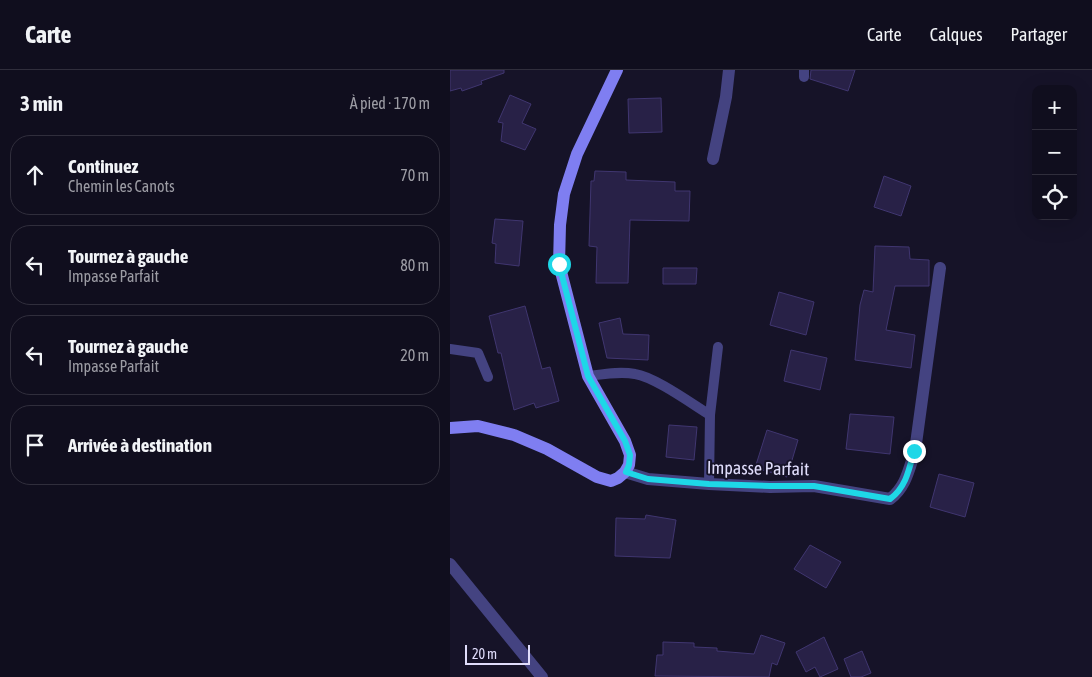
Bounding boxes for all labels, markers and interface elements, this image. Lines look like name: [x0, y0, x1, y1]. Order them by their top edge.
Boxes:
text: Carte: [25, 21, 71, 48]
text: Carte: [867, 24, 902, 45]
text: Calques: [930, 24, 983, 45]
text: Partager: [1011, 24, 1067, 45]
map controls: [1032, 85, 1077, 220]
button: +: [1032, 85, 1077, 130]
text: 3 min: [20, 91, 63, 115]
text: À pied · 170 m: [350, 94, 430, 112]
button: −: [1032, 130, 1077, 175]
text: Continuez: [68, 155, 138, 177]
icon: ahead: [21, 161, 49, 189]
text: 70 m: [400, 166, 429, 184]
button: locate: [1032, 175, 1077, 220]
text: Chemin les Canots: [68, 177, 175, 195]
text: Tournez à gauche: [68, 245, 188, 267]
icon: left: [21, 251, 49, 279]
route start: [548, 253, 571, 276]
text: 80 m: [400, 256, 429, 274]
text: Impasse Parfait: [68, 267, 159, 285]
text: Tournez à gauche: [68, 335, 188, 357]
icon: left: [21, 341, 49, 369]
text: 20 m: [400, 346, 429, 364]
text: Impasse Parfait: [68, 357, 159, 375]
icon: arrive: [21, 431, 49, 459]
text: Arrivée à destination: [68, 434, 212, 456]
route end: [903, 440, 926, 463]
street label: Impasse Parfait: [707, 457, 809, 479]
scale bar: [465, 642, 530, 665]
text: 20 m: [472, 646, 497, 662]

